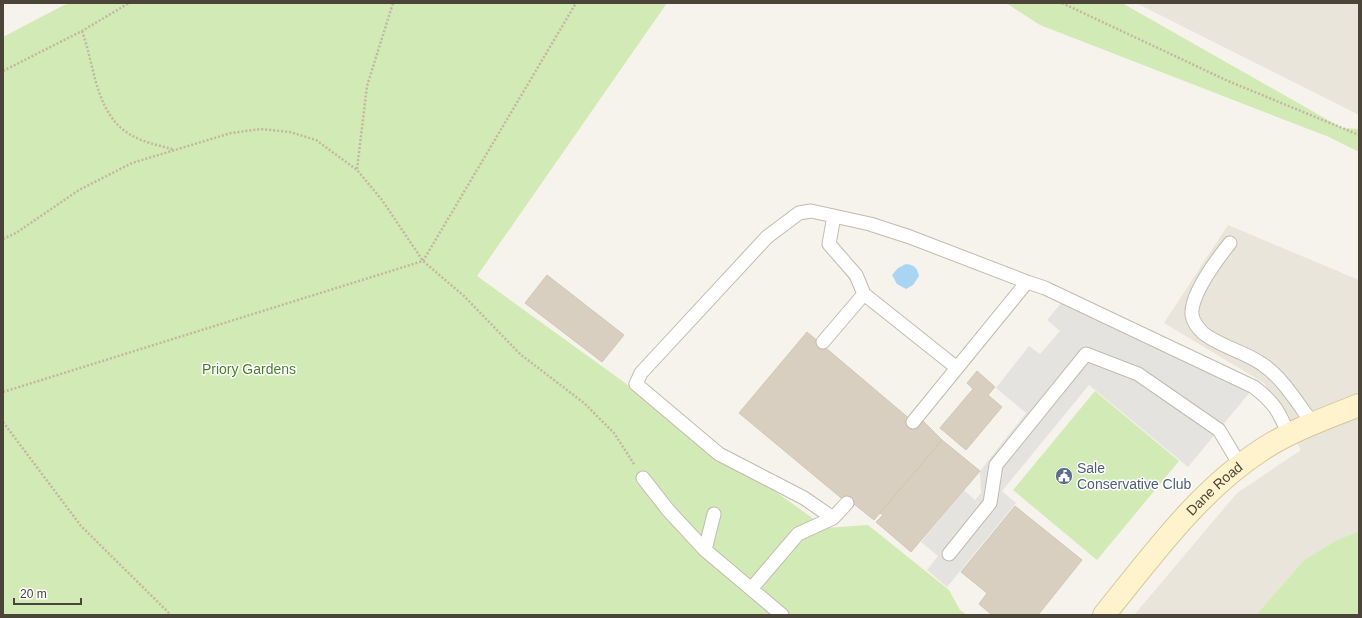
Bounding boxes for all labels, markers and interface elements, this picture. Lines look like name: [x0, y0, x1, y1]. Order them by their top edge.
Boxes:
park label: Priory Gardens: [202, 361, 296, 377]
street label: Dane Road: [1183, 459, 1246, 518]
place label: Sale Conservative Club: [1077, 460, 1192, 492]
public building icon: Sale Conservative Club: [1054, 466, 1074, 486]
scale bar: [14, 580, 81, 606]
text: 20 m: [20, 587, 47, 601]

